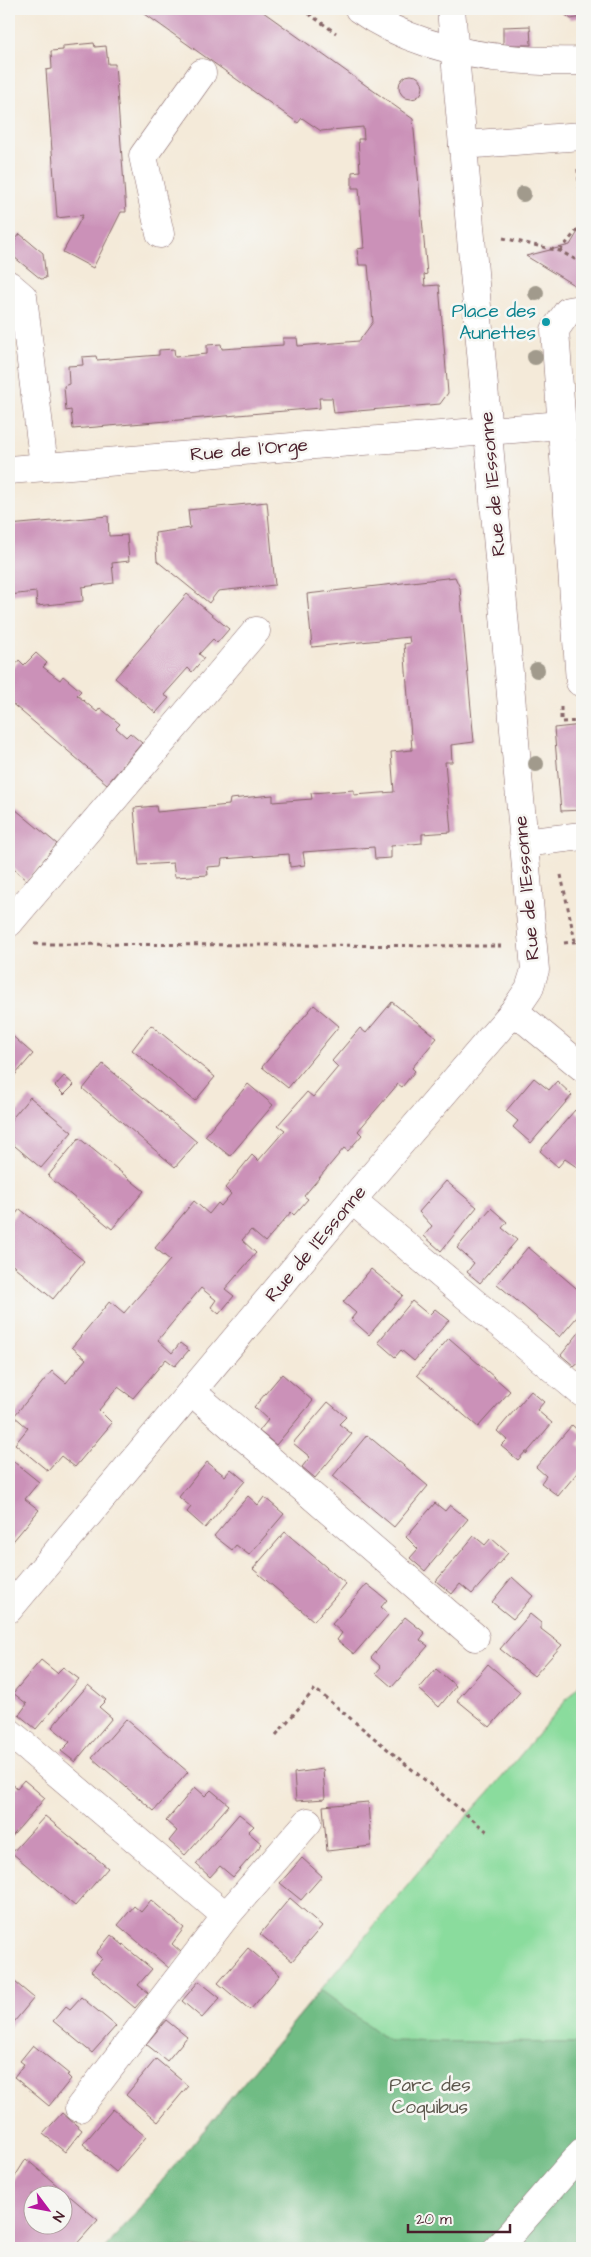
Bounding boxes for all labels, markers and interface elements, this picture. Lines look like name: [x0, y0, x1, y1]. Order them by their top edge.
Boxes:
place label: Place des Aunettes: [452, 298, 536, 347]
marker: Place des Aunettes: [540, 316, 552, 328]
street label: Rue de l'Essonne: [473, 411, 513, 557]
street label: Rue de l'Orge: [189, 431, 309, 470]
street label: Rue de l'Essonne: [507, 815, 547, 961]
street label: Rue de l'Essonne: [259, 1180, 373, 1308]
park label: Parc des Coquibus: [389, 2072, 471, 2121]
north arrow: [22, 2184, 72, 2234]
scale bar: [408, 2202, 511, 2234]
text: N: [47, 2207, 69, 2226]
text: 20 m: [416, 2209, 452, 2230]

